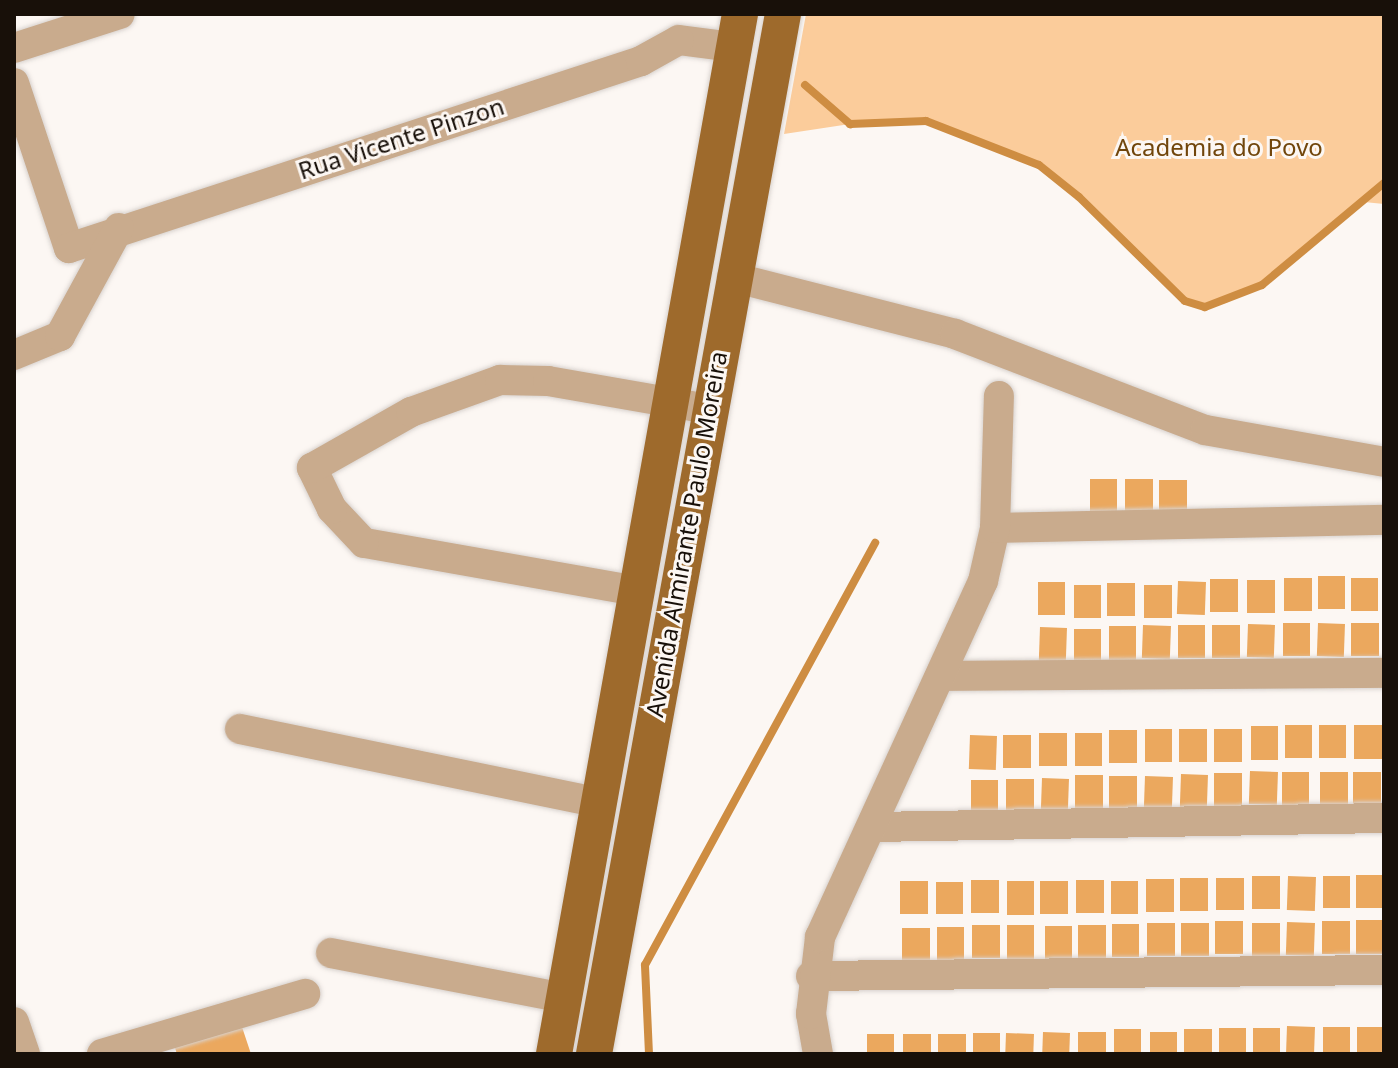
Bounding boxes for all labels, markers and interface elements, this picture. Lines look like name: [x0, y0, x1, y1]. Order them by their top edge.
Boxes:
street label: Rua Vicente Pinzon: [295, 91, 507, 185]
park label: Academia do Povo: [1115, 133, 1323, 161]
street label: Avenida Almirante Paulo Moreira: [640, 349, 732, 719]

